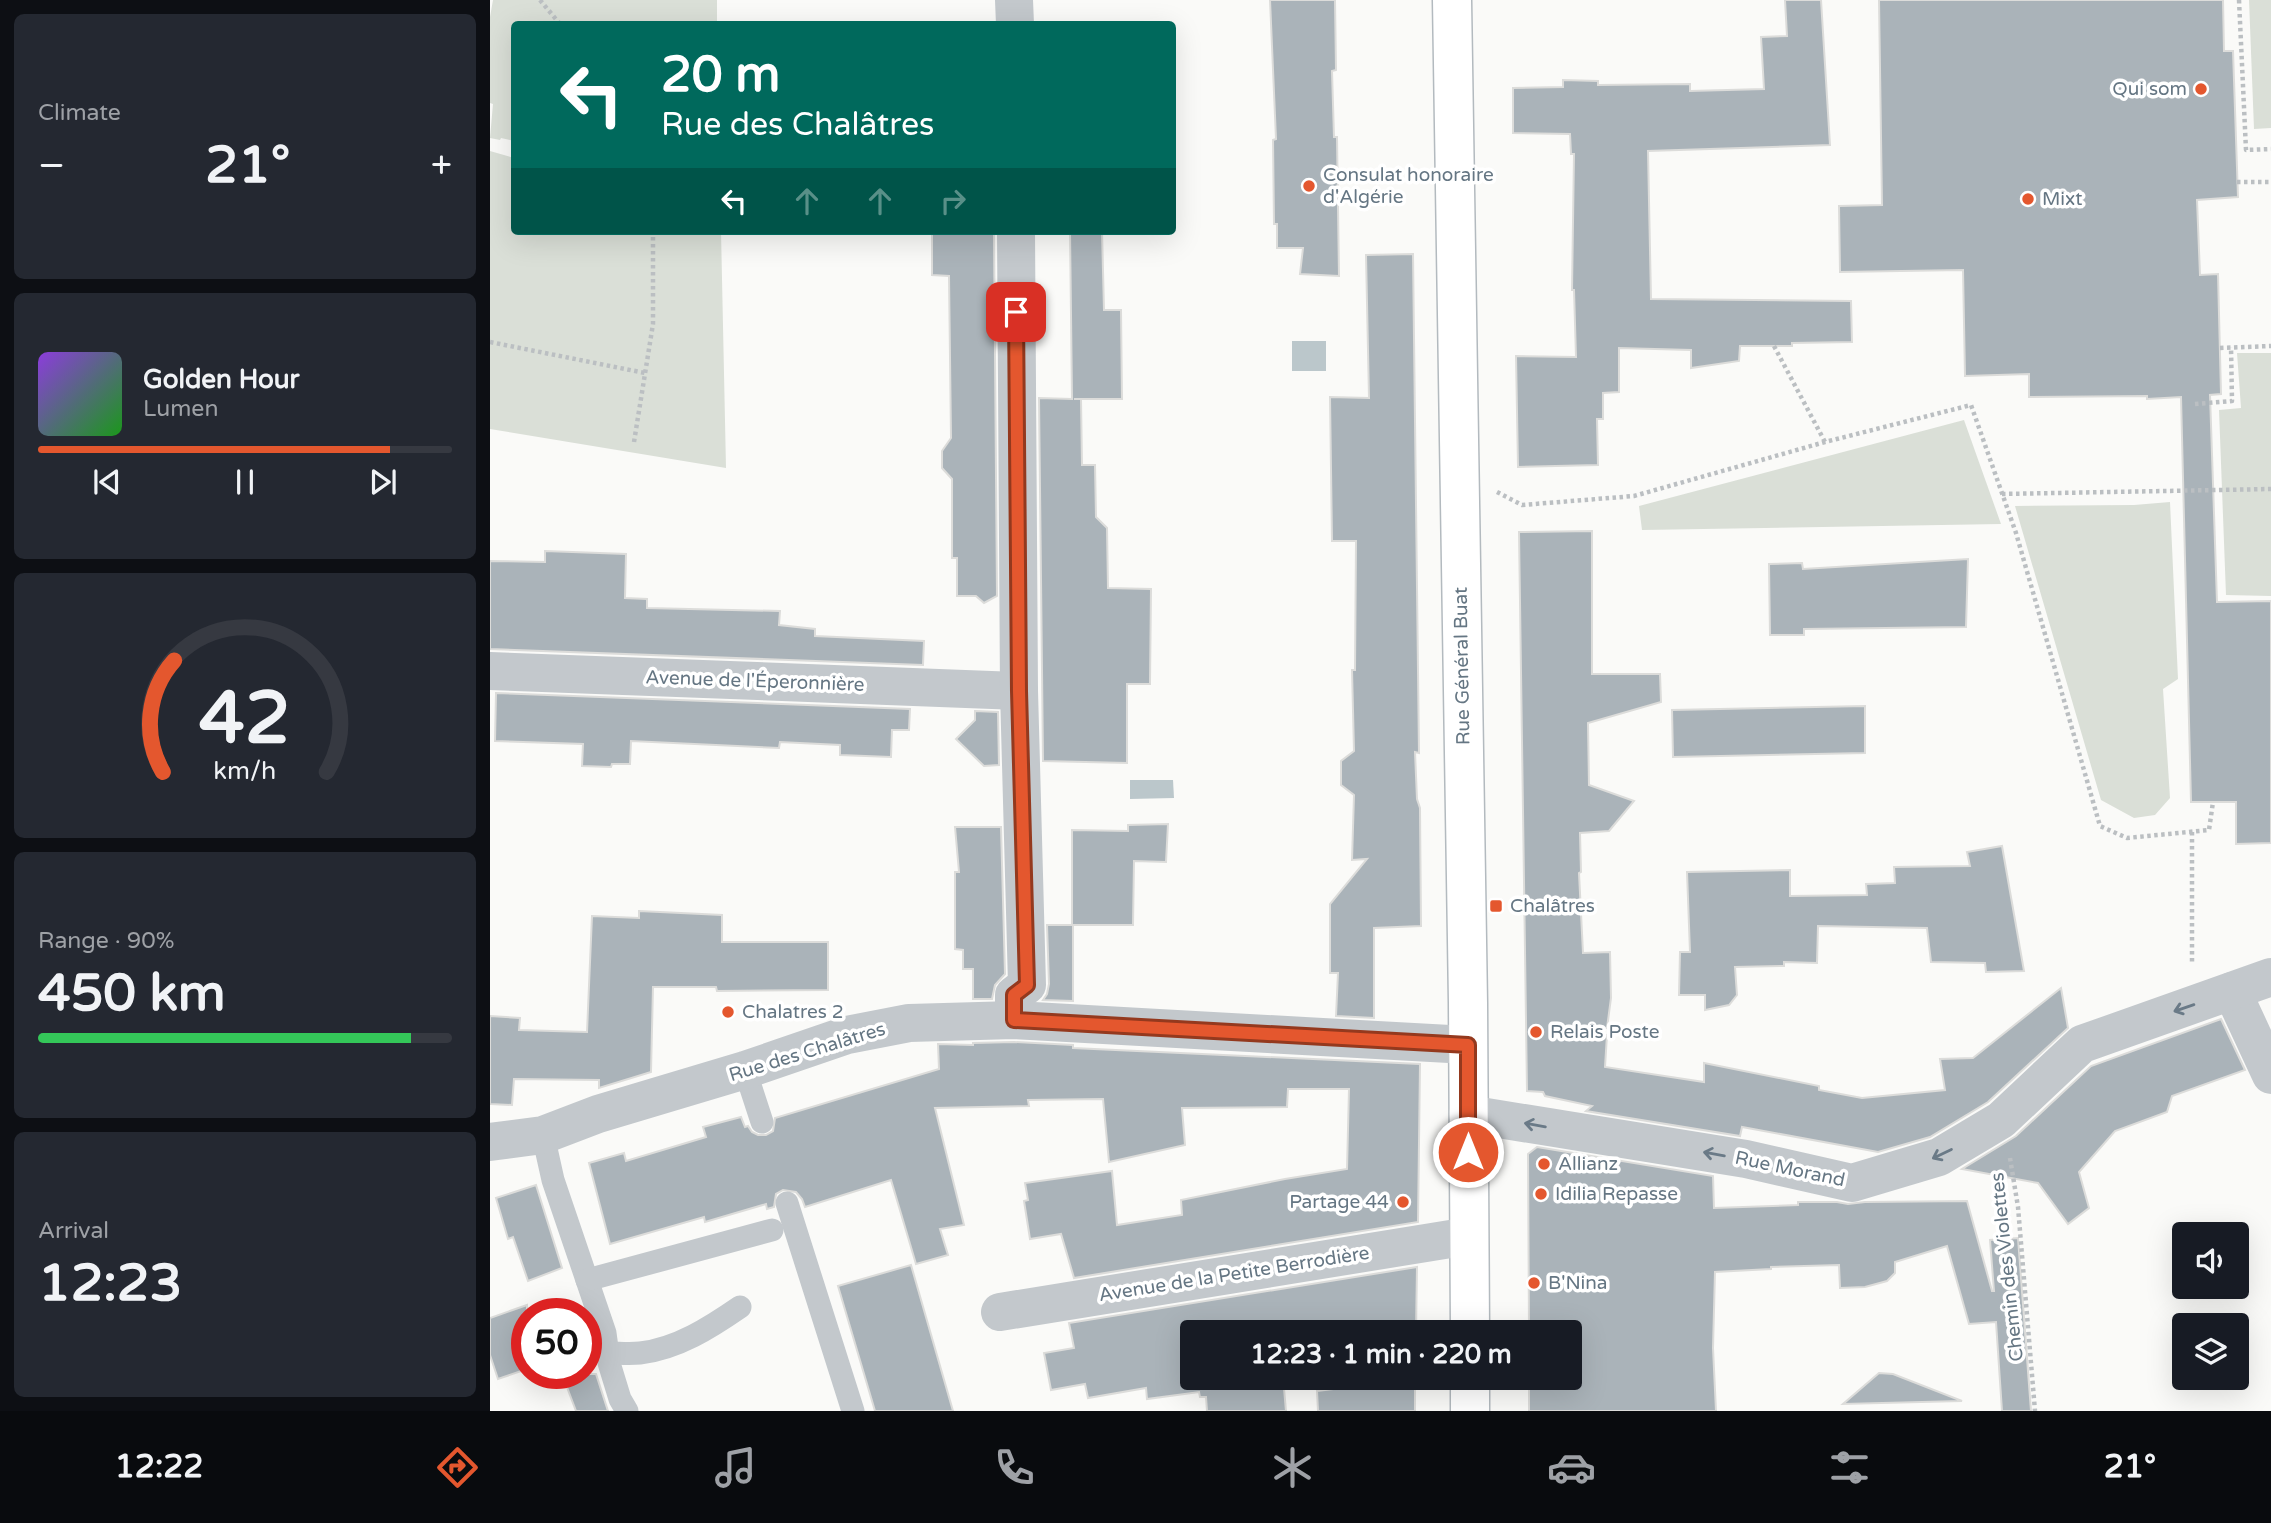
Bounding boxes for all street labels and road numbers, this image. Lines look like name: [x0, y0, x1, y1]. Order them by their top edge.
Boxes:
street label: Rue Général Buat: [1450, 587, 1474, 745]
street label: Avenue de l'Éperonnière: [645, 666, 865, 696]
street label: Rue des Chalâtres: [726, 1018, 888, 1086]
street label: Rue Morand: [1733, 1147, 1847, 1191]
street label: Chemin des Violettes: [1986, 1171, 2028, 1363]
street label: Avenue de la Petite Berrodière: [1097, 1242, 1371, 1306]

